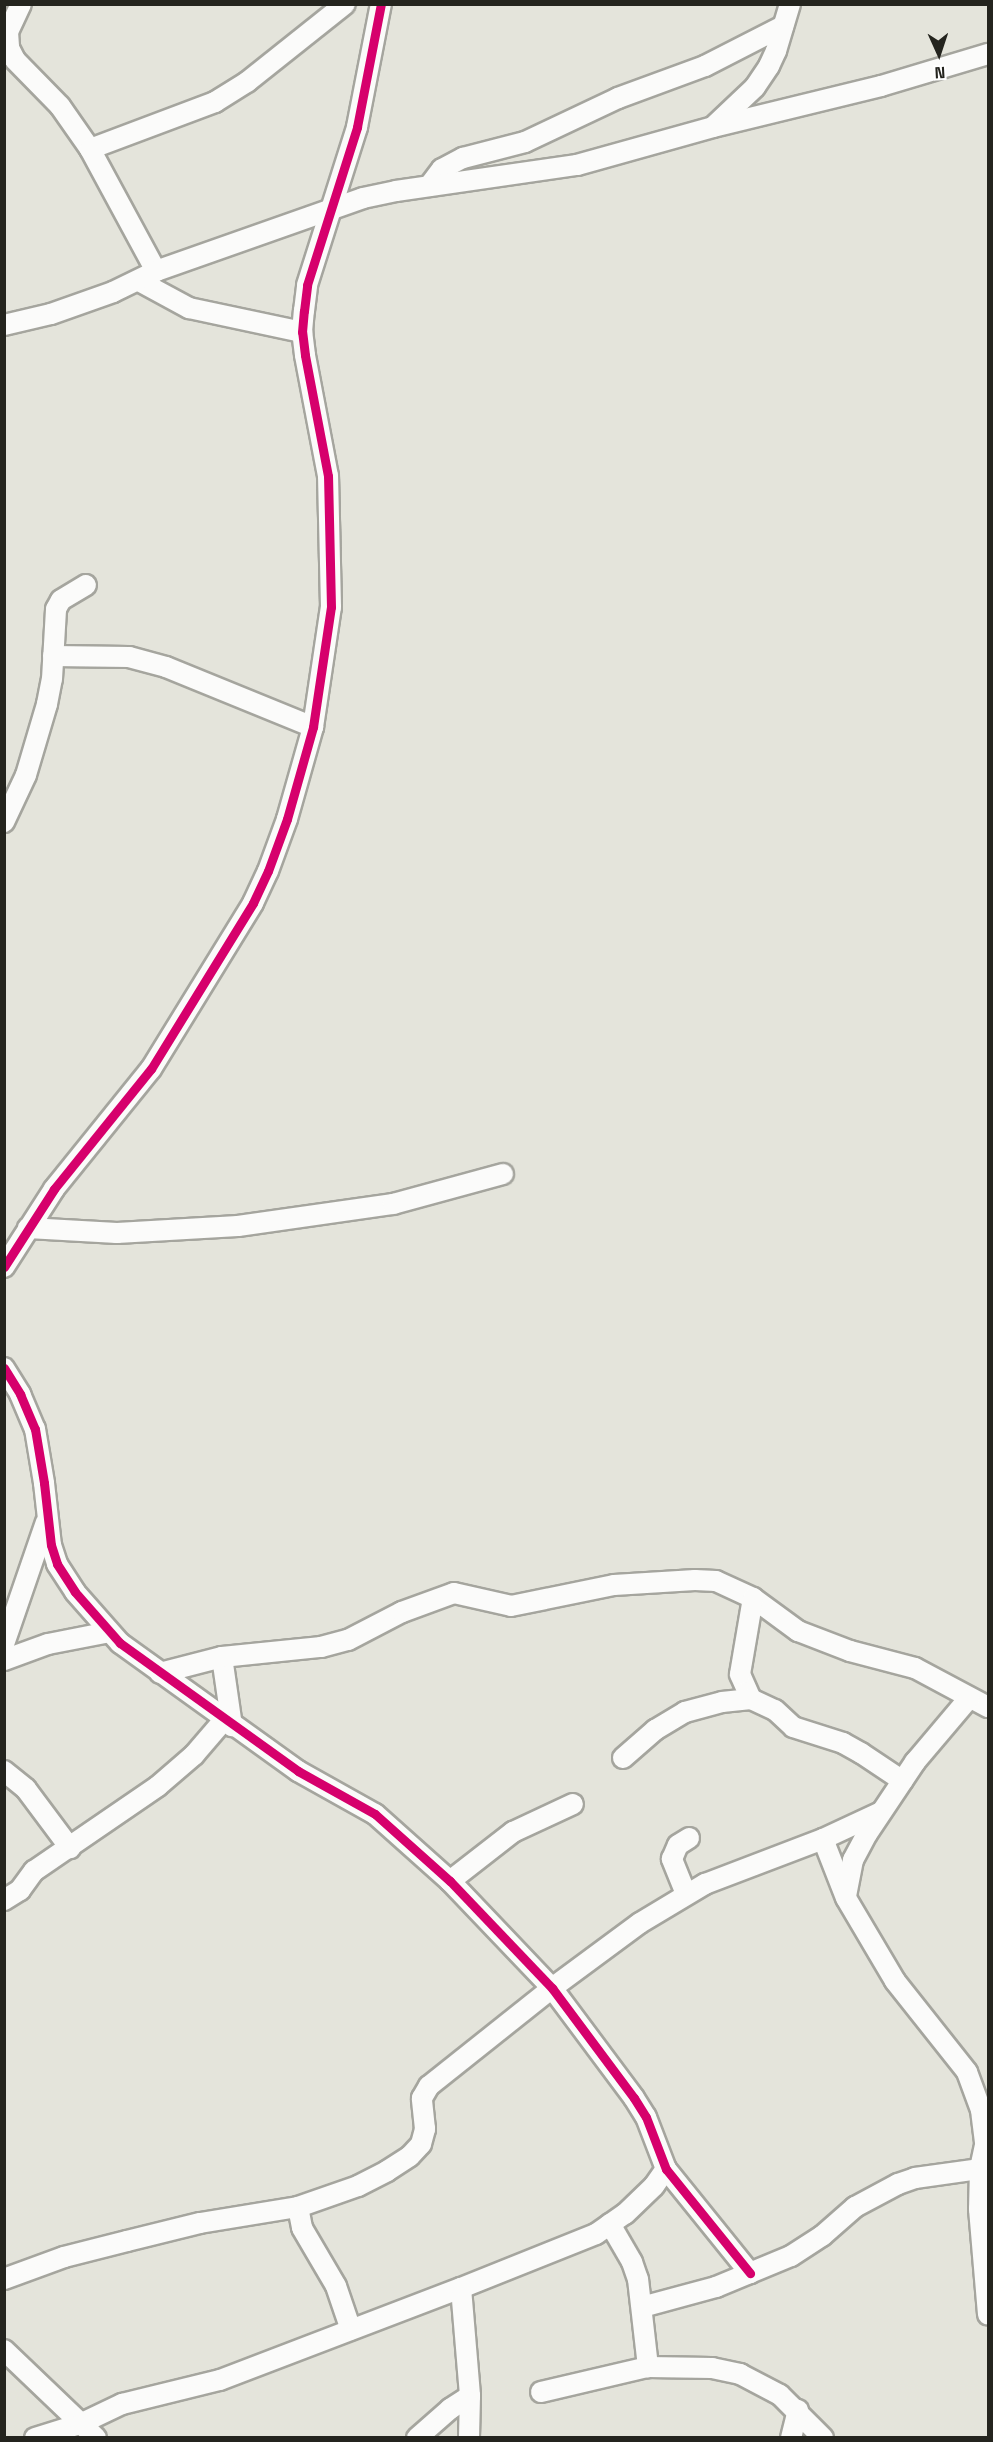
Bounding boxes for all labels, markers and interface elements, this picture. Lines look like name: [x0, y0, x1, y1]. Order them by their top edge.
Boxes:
north arrow: [909, 24, 969, 84]
text: N: [934, 62, 946, 83]

